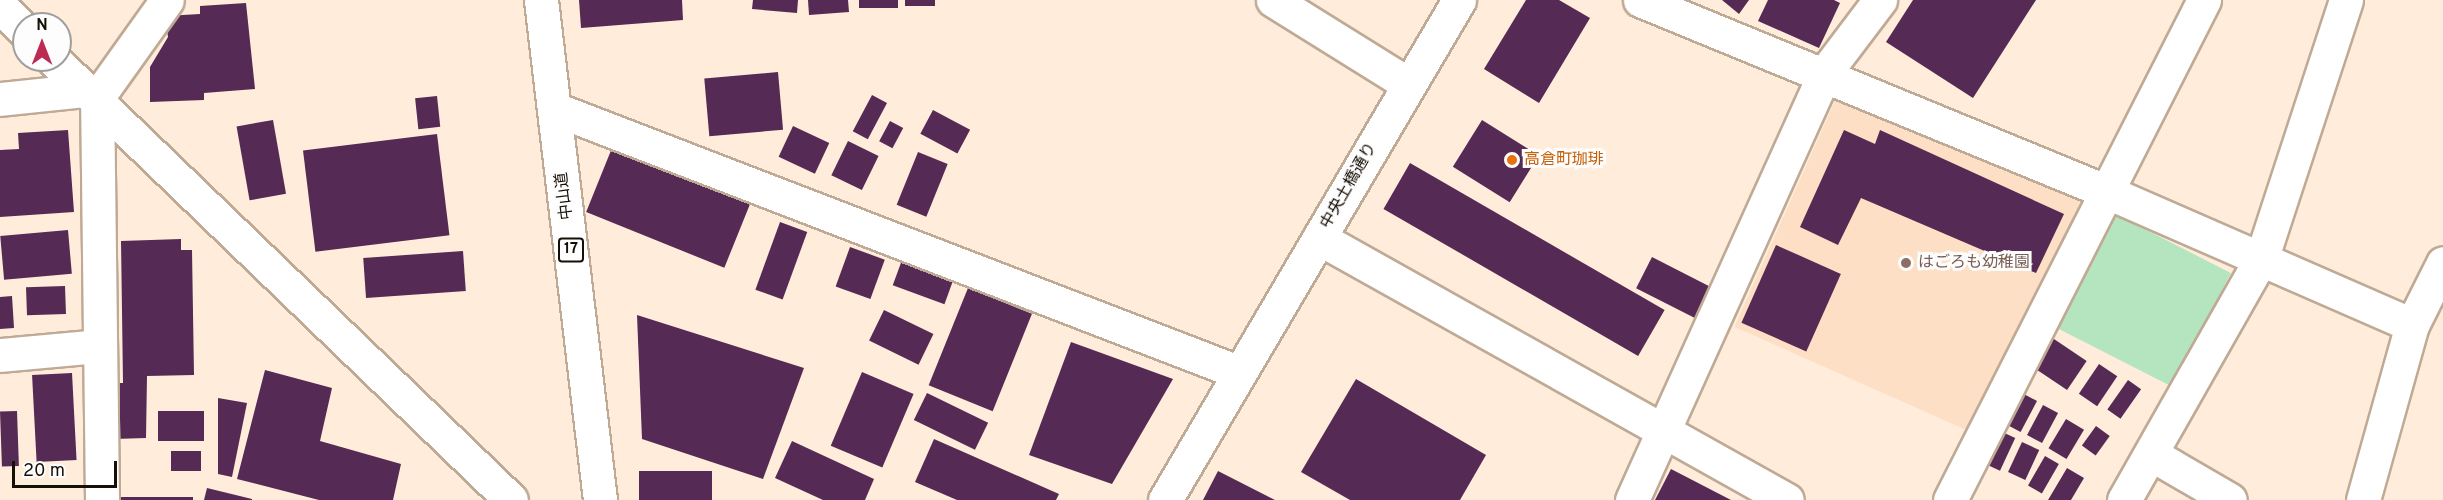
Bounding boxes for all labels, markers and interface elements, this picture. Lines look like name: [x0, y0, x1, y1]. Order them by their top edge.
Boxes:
north arrow: [12, 12, 72, 72]
text: N: [36, 16, 48, 36]
street label: 中央土橋通り: [1317, 140, 1381, 232]
place label: 高倉町珈琲: [1524, 150, 1604, 170]
marker: 高倉町珈琲: [1505, 153, 1519, 167]
street label: 中山道: [553, 171, 577, 221]
road number: 17: [558, 238, 584, 262]
place label: はごろも幼稚園: [1918, 253, 2030, 273]
marker: はごろも幼稚園: [1899, 256, 1913, 270]
scale bar: [15, 449, 120, 487]
text: 20 m: [23, 460, 65, 483]

